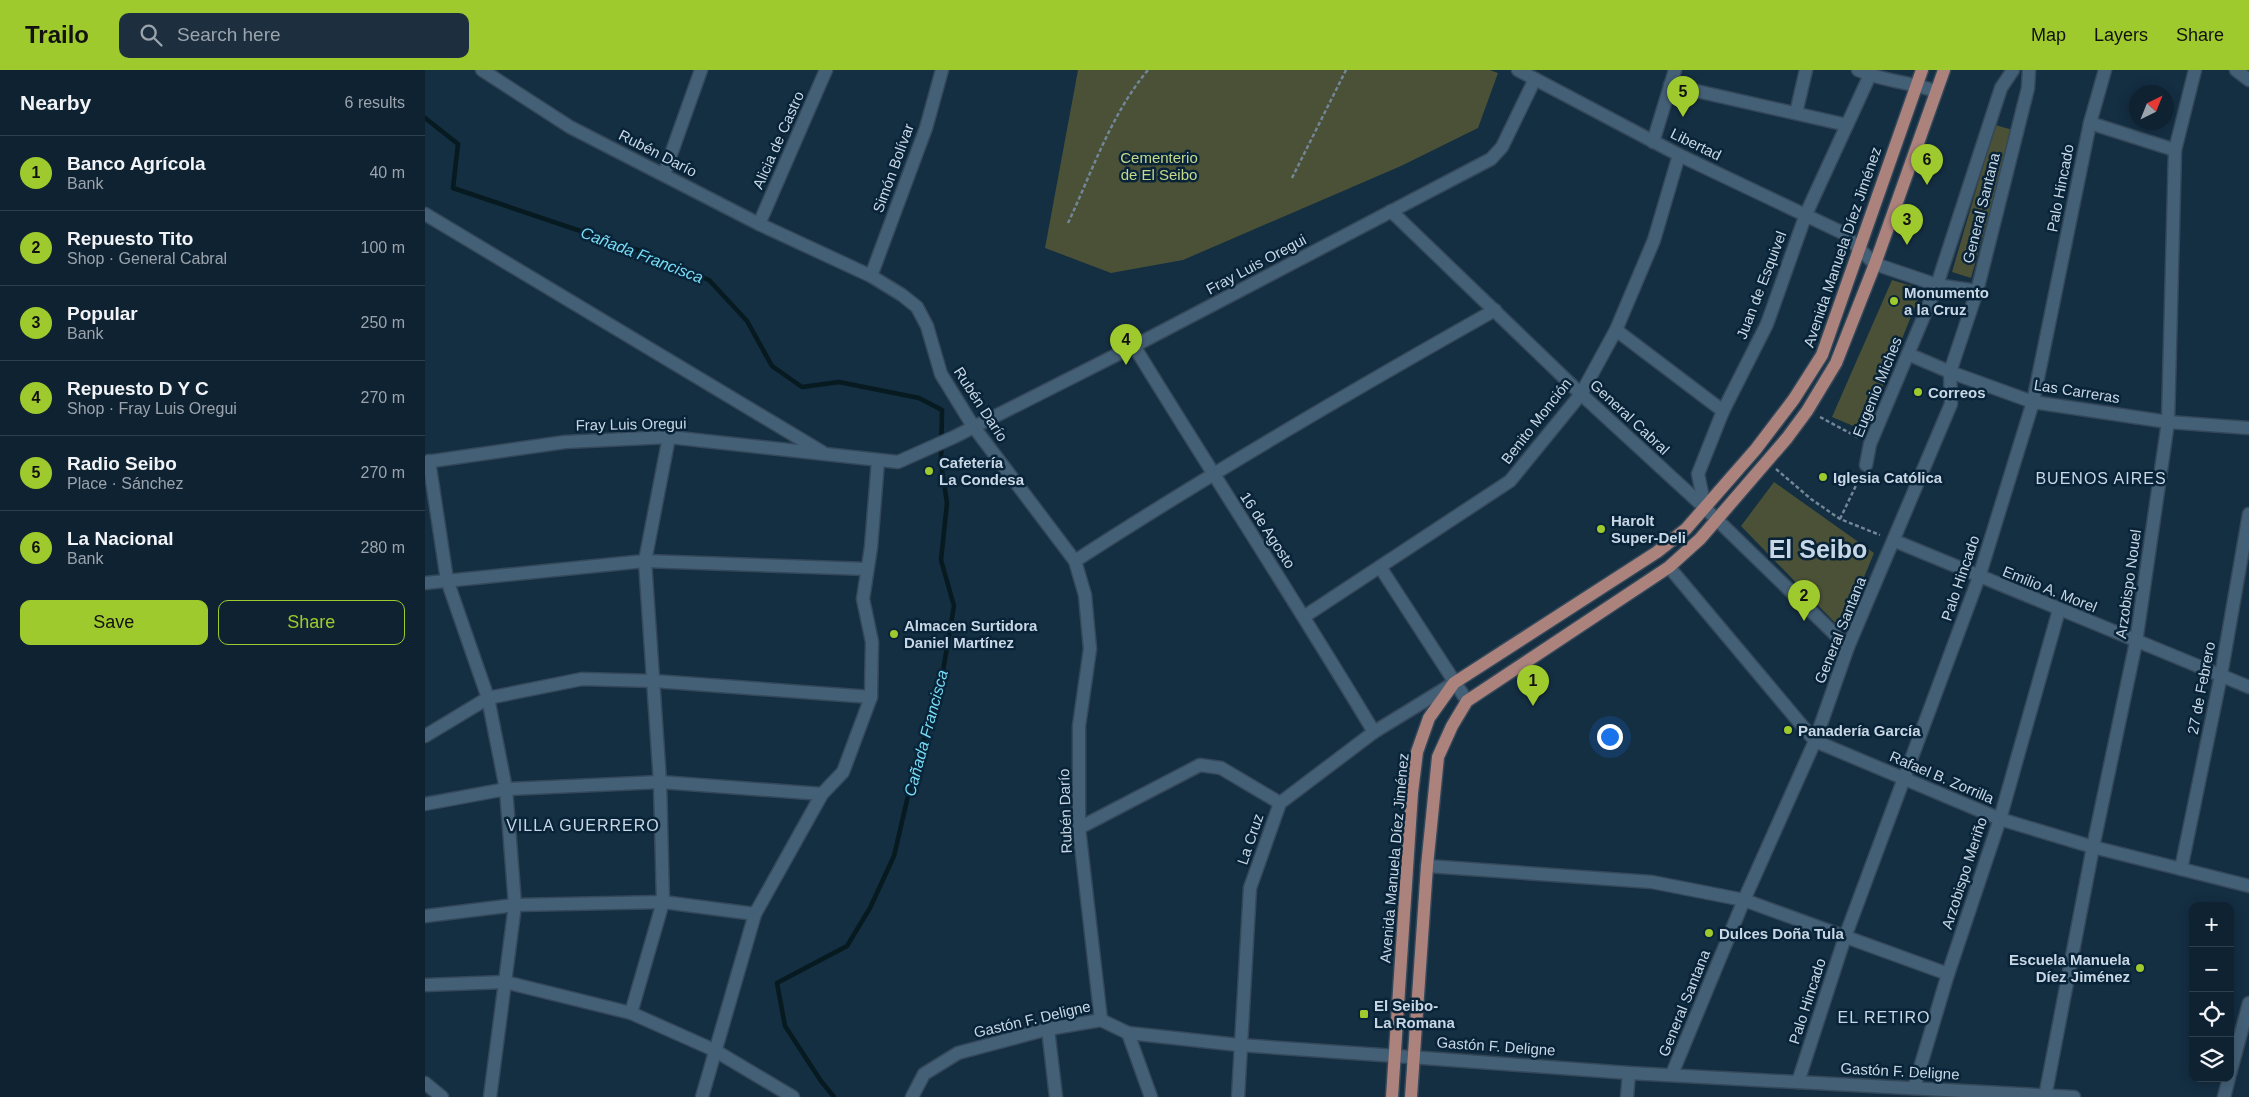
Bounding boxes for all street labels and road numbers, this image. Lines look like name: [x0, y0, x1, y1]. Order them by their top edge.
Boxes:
street label: Alicia de Castro: [749, 89, 807, 191]
street label: Simón Bolívar: [869, 121, 917, 215]
street label: Libertad: [1668, 124, 1724, 164]
street label: Rubén Darío: [616, 126, 700, 180]
street label: Palo Hincado: [2043, 143, 2077, 233]
street label: Avenida Manuela Díez Jiménez: [1800, 145, 1884, 349]
street label: General Santana: [1959, 150, 2003, 265]
street label: Juan de Esquivel: [1733, 229, 1789, 341]
street label: Fray Luis Oregui: [1203, 230, 1309, 298]
street label: Eugenio Miches: [1849, 334, 1905, 440]
street label: Rubén Darío: [951, 364, 1011, 444]
street label: Benito Monción: [1497, 375, 1575, 467]
street label: General Cabral: [1587, 376, 1673, 458]
street label: Las Carreras: [2033, 376, 2121, 406]
street label: Fray Luis Oregui: [575, 415, 687, 433]
street label: 16 de Agosto: [1237, 489, 1299, 571]
street label: Arzobispo Nouel: [2112, 528, 2144, 640]
street label: Palo Hincado: [1937, 533, 1983, 623]
street label: Emilio A. Morel: [2000, 562, 2100, 616]
street label: General Santana: [1811, 574, 1869, 686]
street label: 27 de Febrero: [2184, 640, 2218, 736]
street label: Rafael B. Zorrilla: [1887, 747, 1997, 807]
street label: Avenida Manuela Díez Jiménez: [1376, 752, 1412, 964]
street label: Rubén Darío: [1055, 768, 1075, 854]
street label: La Cruz: [1233, 811, 1267, 867]
street label: Arzobispo Meriño: [1938, 815, 1990, 931]
street label: General Santana: [1655, 947, 1713, 1059]
street label: Palo Hincado: [1785, 956, 1829, 1046]
street label: Gastón F. Deligne: [972, 997, 1092, 1041]
street label: Gastón F. Deligne: [1436, 1033, 1556, 1059]
street label: Gastón F. Deligne: [1840, 1059, 1960, 1083]

